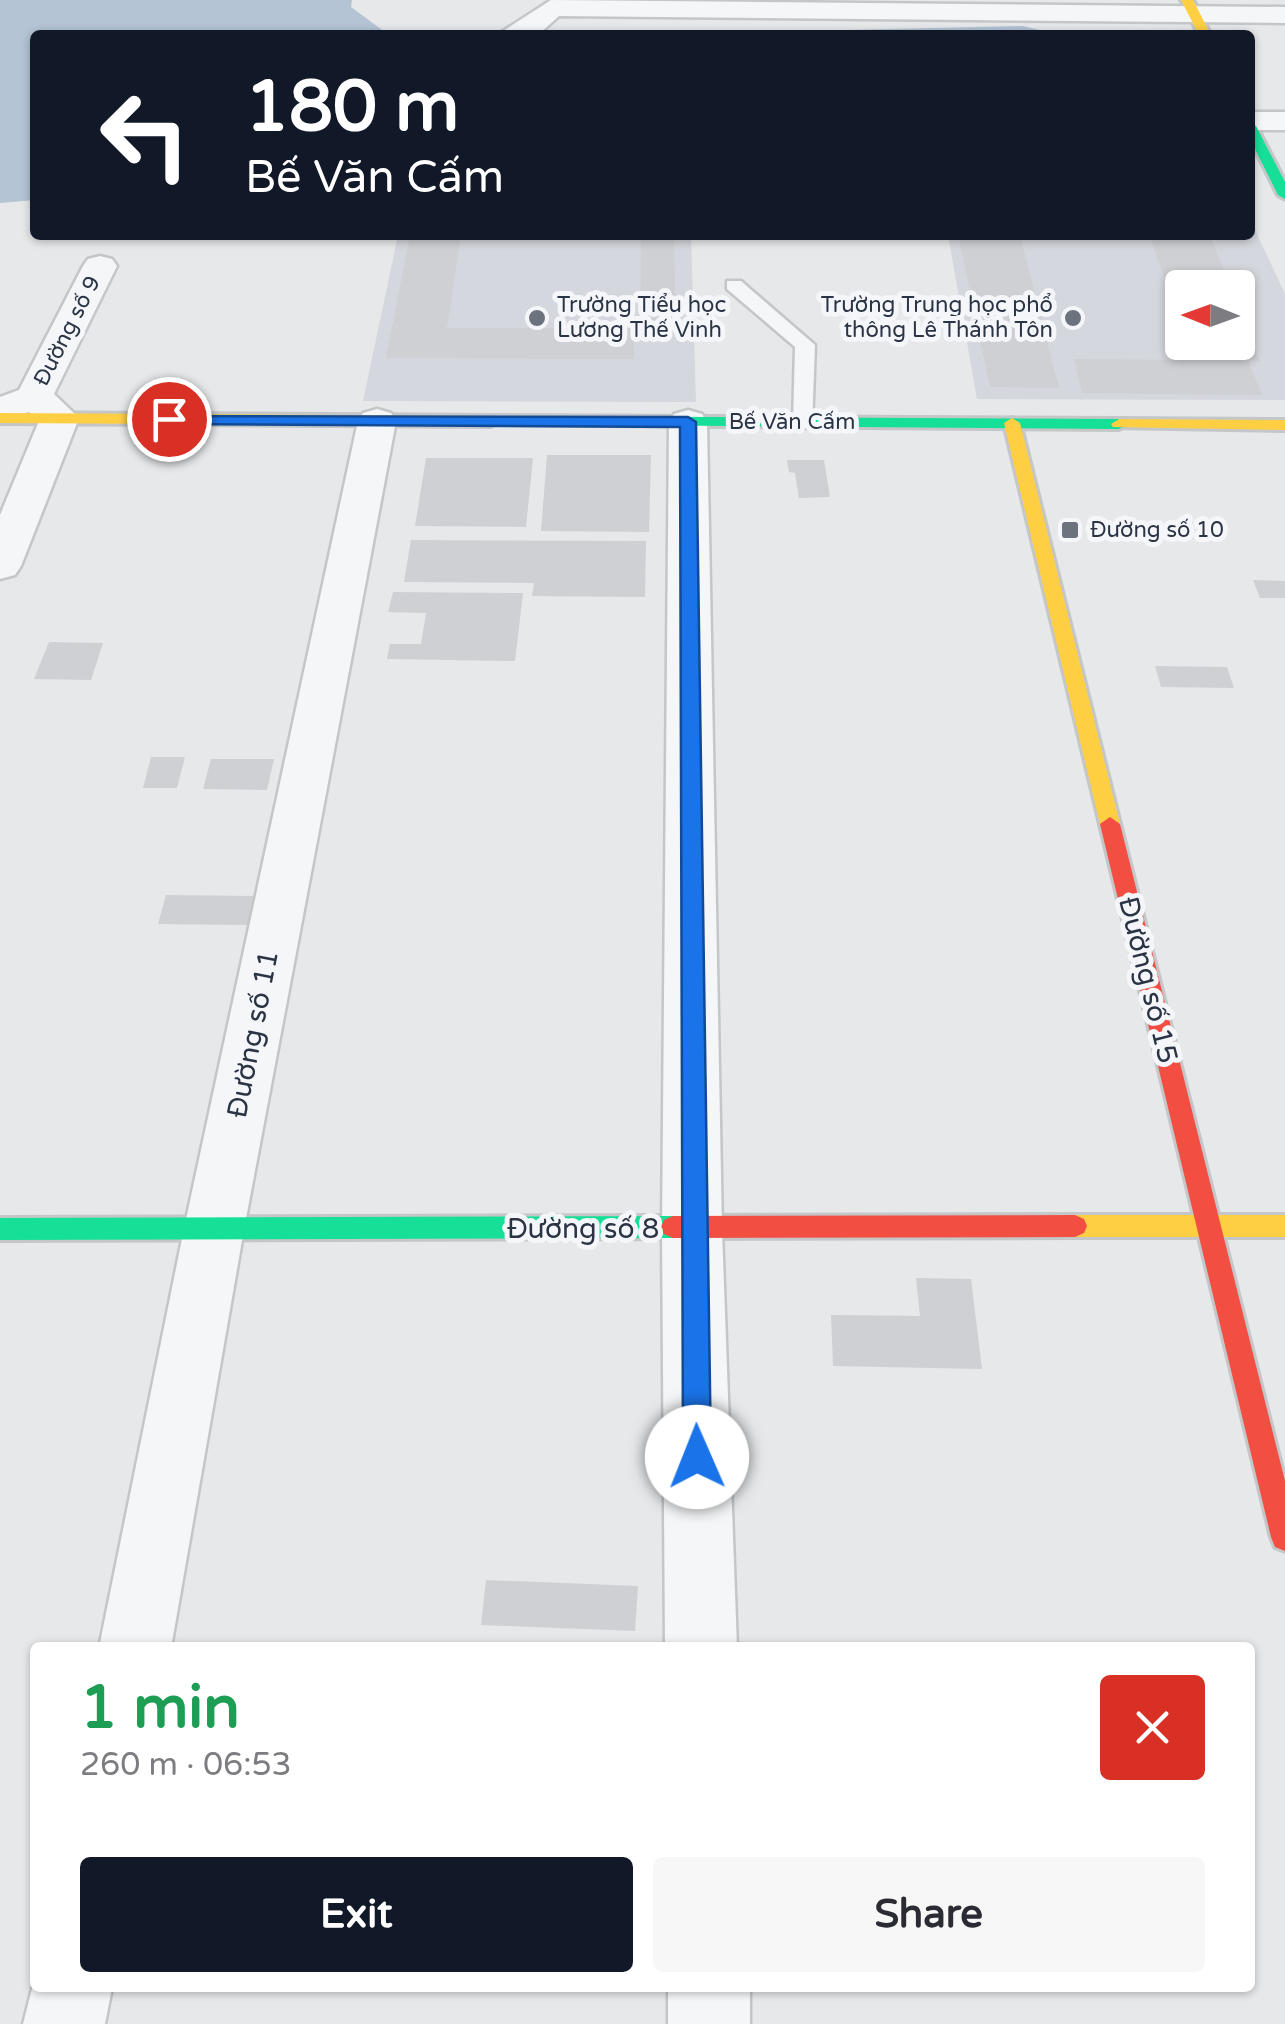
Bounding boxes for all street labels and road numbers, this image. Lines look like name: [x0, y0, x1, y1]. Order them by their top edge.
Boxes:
street label: Đường số 9: [28, 272, 106, 390]
street label: Bế Văn Cấm: [729, 409, 855, 435]
street label: Đường số 15: [1111, 893, 1185, 1067]
street label: Đường số 11: [220, 947, 286, 1121]
street label: Đường số 8: [507, 1212, 659, 1246]

